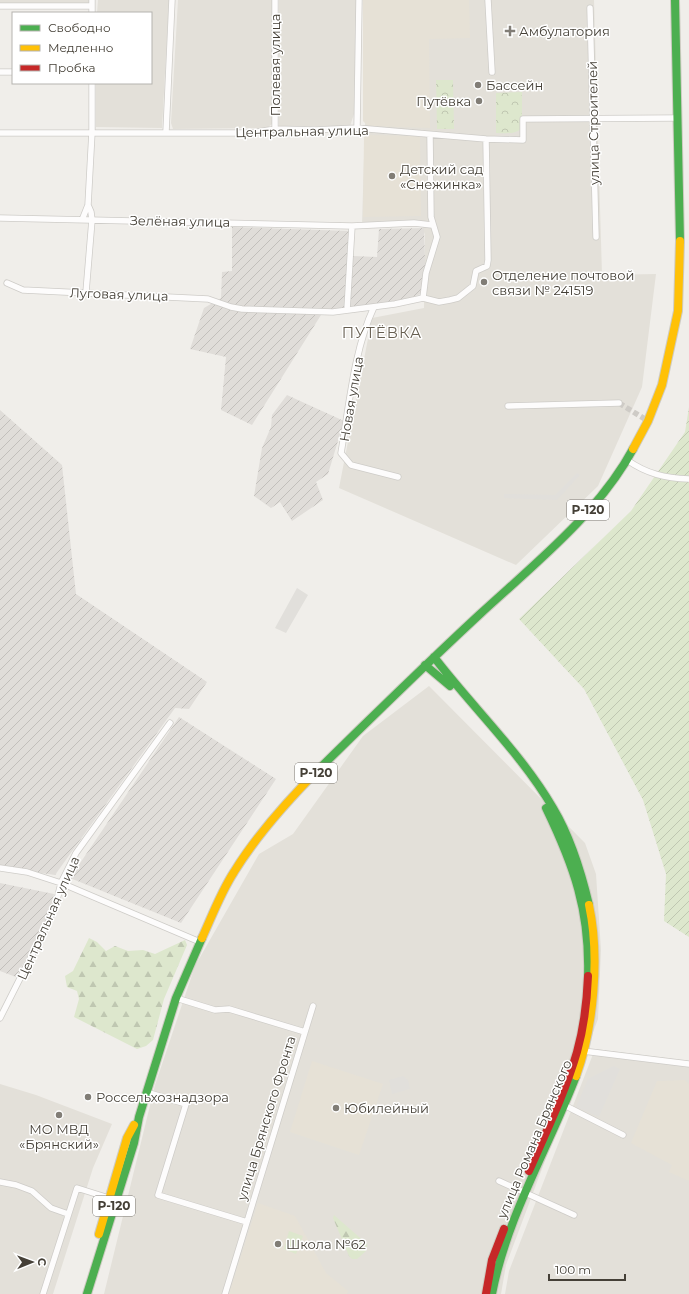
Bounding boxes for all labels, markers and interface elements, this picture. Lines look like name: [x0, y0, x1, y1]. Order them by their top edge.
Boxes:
legend: [12, 12, 152, 84]
street label: Полевая улица: [267, 14, 283, 116]
text: Свободно: [48, 20, 111, 35]
place label: Амбулатория: [519, 23, 610, 39]
marker: Амбулатория: [504, 25, 516, 37]
text: Медленно: [48, 40, 114, 55]
text: Пробка: [48, 60, 96, 75]
street label: улица Строителей: [584, 61, 602, 186]
place label: Бассейн: [486, 77, 543, 93]
marker: Бассейн: [473, 80, 483, 90]
place label: Путёвка: [416, 93, 471, 109]
marker: Путёвка: [474, 96, 484, 106]
street label: Центральная улица: [235, 122, 369, 140]
place label: Детский сад «Снежинка»: [400, 161, 483, 192]
marker: Детский сад «Снежинка»: [387, 171, 397, 181]
street label: Зелёная улица: [130, 212, 230, 230]
place label: Отделение почтовой связи № 241519: [492, 267, 634, 298]
marker: Отделение почтовой связи № 241519: [479, 277, 489, 287]
street label: Луговая улица: [69, 284, 169, 304]
district label: ПУТЁВКА: [342, 323, 422, 342]
street label: Новая улица: [336, 355, 366, 443]
road number: Р-120: [567, 500, 609, 520]
road number: Р-120: [295, 763, 337, 783]
street label: Центральная улица: [13, 854, 83, 982]
street label: улица Брянского Фронта: [233, 1034, 299, 1203]
street label: улица Романа Брянского: [493, 1057, 575, 1222]
place label: Россельхознадзора: [96, 1089, 229, 1105]
marker: Россельхознадзора: [83, 1092, 93, 1102]
place label: Юбилейный: [344, 1100, 429, 1116]
marker: Юбилейный: [331, 1103, 341, 1113]
marker: МО МВД «Брянский»: [54, 1110, 64, 1120]
place label: МО МВД «Брянский»: [19, 1121, 99, 1152]
road number: Р-120: [93, 1196, 135, 1216]
place label: Школа №62: [286, 1236, 366, 1252]
marker: Школа №62: [273, 1239, 283, 1249]
north arrow: [12, 1242, 52, 1282]
scale bar: [549, 1256, 625, 1282]
text: С: [35, 1258, 49, 1266]
text: 100 m: [555, 1262, 591, 1277]

